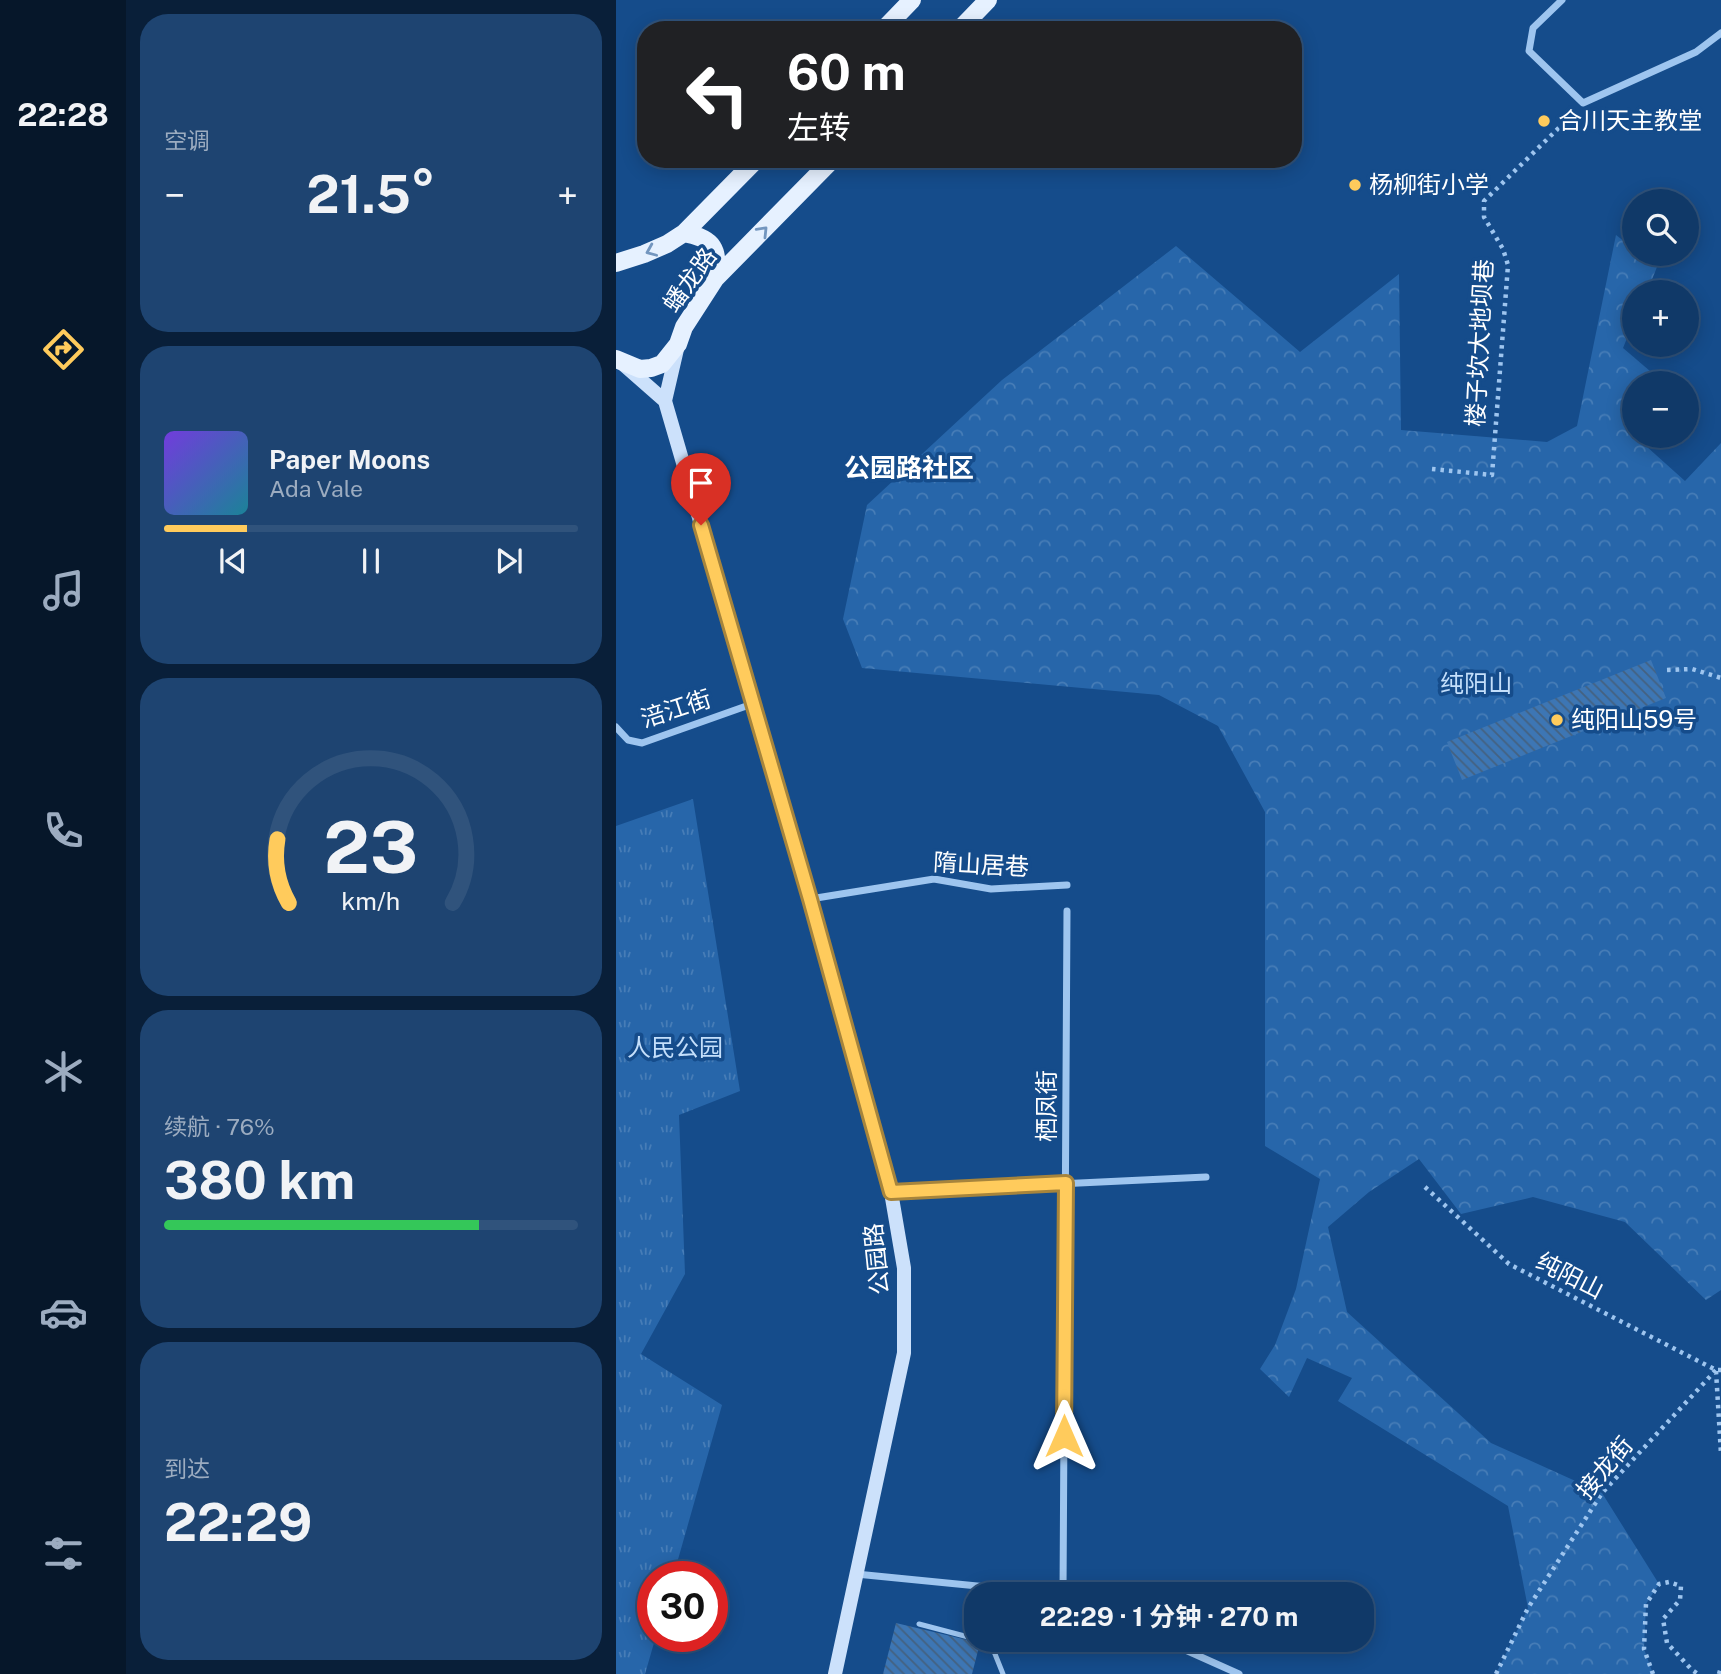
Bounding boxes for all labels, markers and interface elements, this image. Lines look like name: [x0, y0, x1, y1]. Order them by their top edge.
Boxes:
text: 60 m: [787, 43, 906, 101]
icon: left: [672, 49, 763, 140]
text: 22:28: [17, 96, 109, 133]
place label: 合川天主教堂: [1558, 106, 1702, 134]
text: 左转: [787, 109, 851, 146]
marker: 合川天主教堂: [1536, 113, 1552, 129]
text: 空调: [164, 127, 210, 154]
text: 21.5°: [306, 164, 436, 225]
place label: 杨柳街小学: [1369, 170, 1489, 198]
text: −: [164, 173, 185, 218]
text: +: [557, 173, 578, 218]
marker: 杨柳街小学: [1347, 177, 1363, 193]
map controls: [1622, 189, 1699, 448]
button: search: [1622, 189, 1699, 266]
one-way arrow: [755, 226, 768, 239]
street label: 蟠龙路: [657, 242, 722, 317]
one-way arrow: [646, 243, 659, 257]
street label: 楼子坎大地坝巷: [1461, 258, 1497, 428]
button: +: [1622, 280, 1699, 357]
icon: directions: [39, 325, 88, 374]
button: −: [1622, 371, 1699, 448]
text: Paper Moons: [269, 444, 430, 475]
district label: 公园路社区: [844, 452, 974, 483]
pin: [671, 453, 731, 525]
icon: arrive: [682, 464, 720, 502]
text: Ada Vale: [269, 475, 363, 502]
icon: previous: [214, 542, 252, 580]
icon: pause: [352, 542, 390, 580]
icon: next: [490, 542, 528, 580]
icon: music: [39, 566, 88, 615]
park label: 纯阳山: [1440, 669, 1512, 697]
street label: 涪江街: [637, 684, 714, 732]
place label: 纯阳山59号: [1571, 705, 1697, 733]
marker: 纯阳山59号: [1549, 712, 1565, 728]
text: 23: [324, 804, 418, 889]
icon: phone: [39, 806, 88, 855]
street label: 隋山居巷: [932, 848, 1030, 880]
text: km/h: [342, 886, 400, 916]
park label: 人民公园: [627, 1033, 723, 1061]
icon: climate: [39, 1047, 88, 1096]
street label: 栖凤街: [1032, 1070, 1060, 1142]
text: 续航 · 76%: [164, 1113, 275, 1140]
text: 380 km: [164, 1150, 355, 1211]
street label: 公园路: [858, 1222, 894, 1296]
street label: 纯阳山: [1532, 1246, 1609, 1304]
icon: car: [39, 1288, 88, 1337]
position arrow: [1027, 1399, 1101, 1473]
street label: 接龙街: [1570, 1431, 1638, 1504]
text: 到达: [164, 1455, 210, 1482]
text: 22:29: [164, 1492, 312, 1553]
icon: filters: [39, 1529, 88, 1578]
speed limit sign: 30: [637, 1561, 728, 1652]
text: 22:29 · 1 分钟 · 270 m: [1040, 1601, 1298, 1632]

